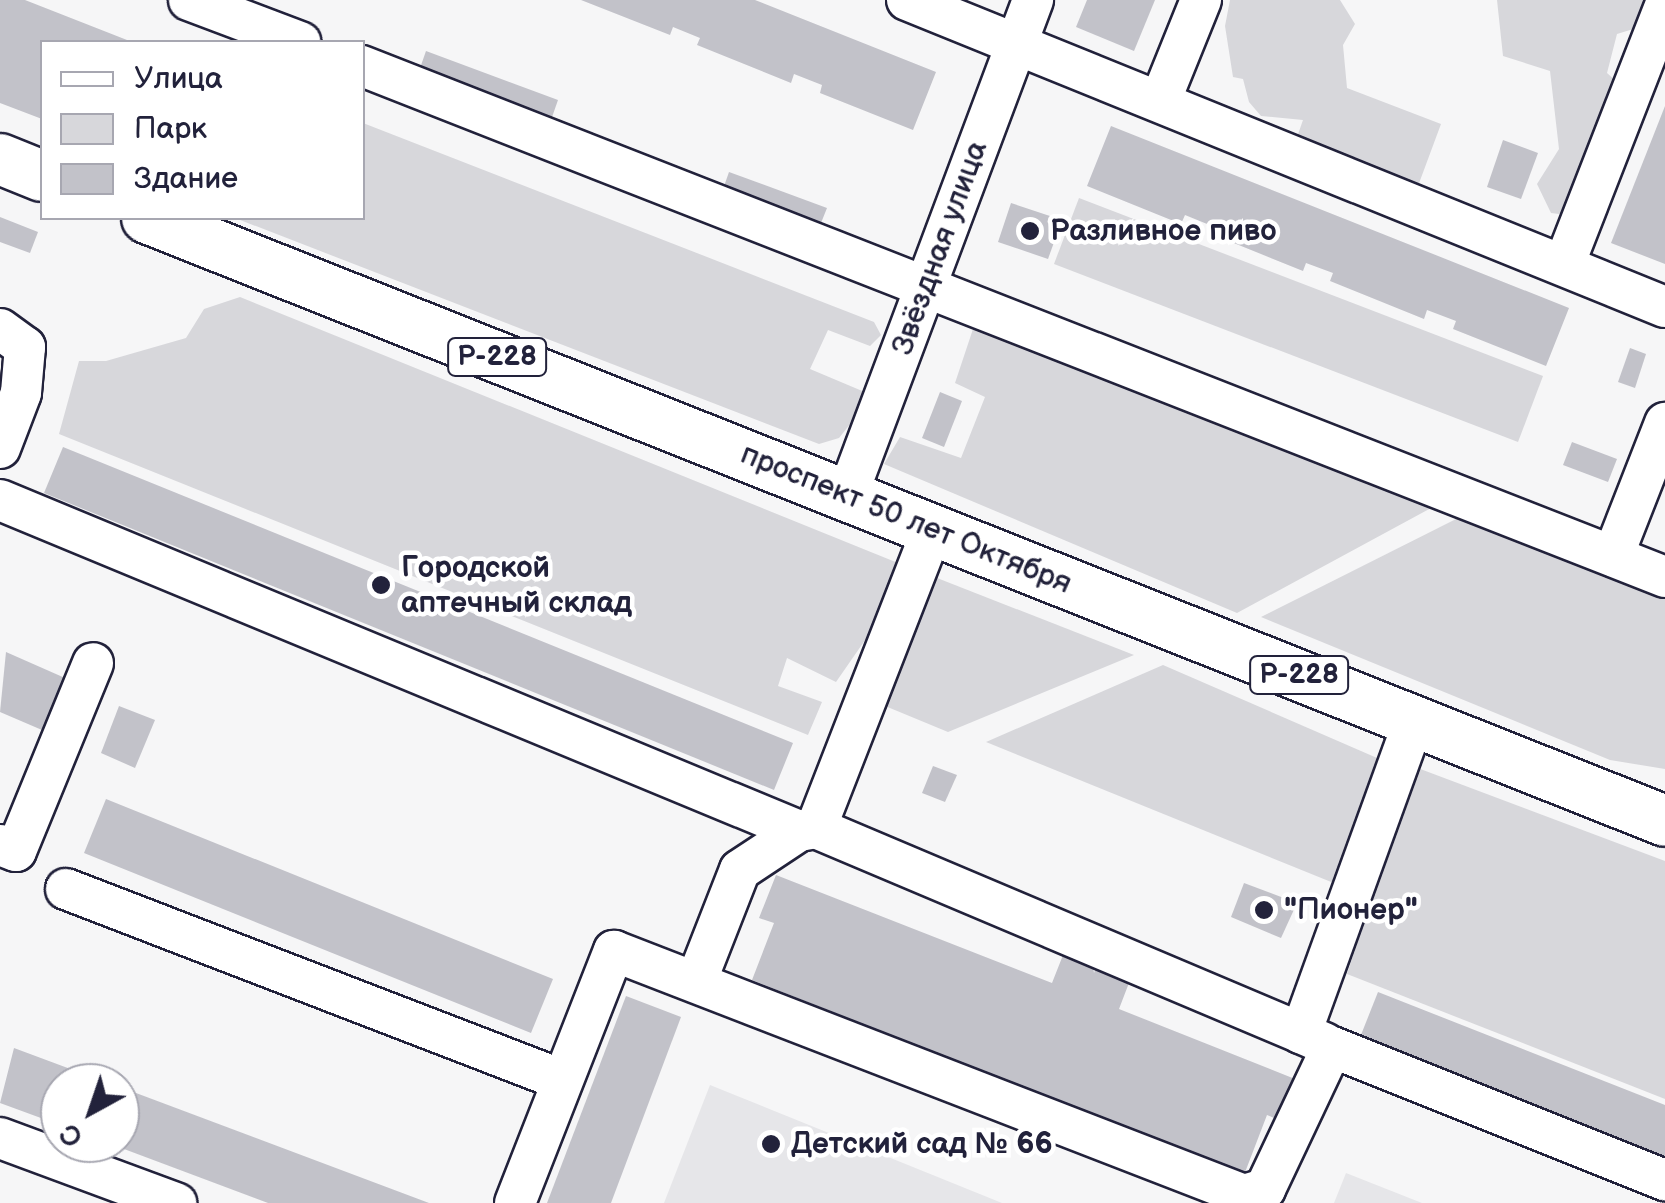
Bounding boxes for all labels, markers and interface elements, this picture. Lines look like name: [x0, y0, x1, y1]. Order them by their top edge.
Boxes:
legend: [40, 40, 365, 220]
text: Улица: [134, 61, 223, 97]
text: Парк: [134, 111, 207, 147]
street label: Звёздная улица: [885, 136, 995, 360]
text: Здание: [134, 161, 238, 197]
place label: Разливное пиво: [1050, 213, 1277, 249]
marker: Разливное пиво: [1019, 220, 1041, 242]
road number: Р-228: [447, 334, 547, 380]
street label: проспект 50 лет Октября: [735, 436, 1077, 602]
place label: Городской аптечный склад: [401, 550, 632, 620]
marker: Городской аптечный склад: [370, 574, 392, 596]
road number: Р-228: [1249, 652, 1349, 698]
place label: "Пионер": [1284, 892, 1418, 928]
marker: "Пионер": [1253, 899, 1275, 921]
north arrow: [40, 1063, 140, 1163]
text: С: [54, 1116, 90, 1154]
place label: Детский сад № 66: [791, 1126, 1053, 1162]
marker: Детский сад № 66: [760, 1133, 782, 1155]

